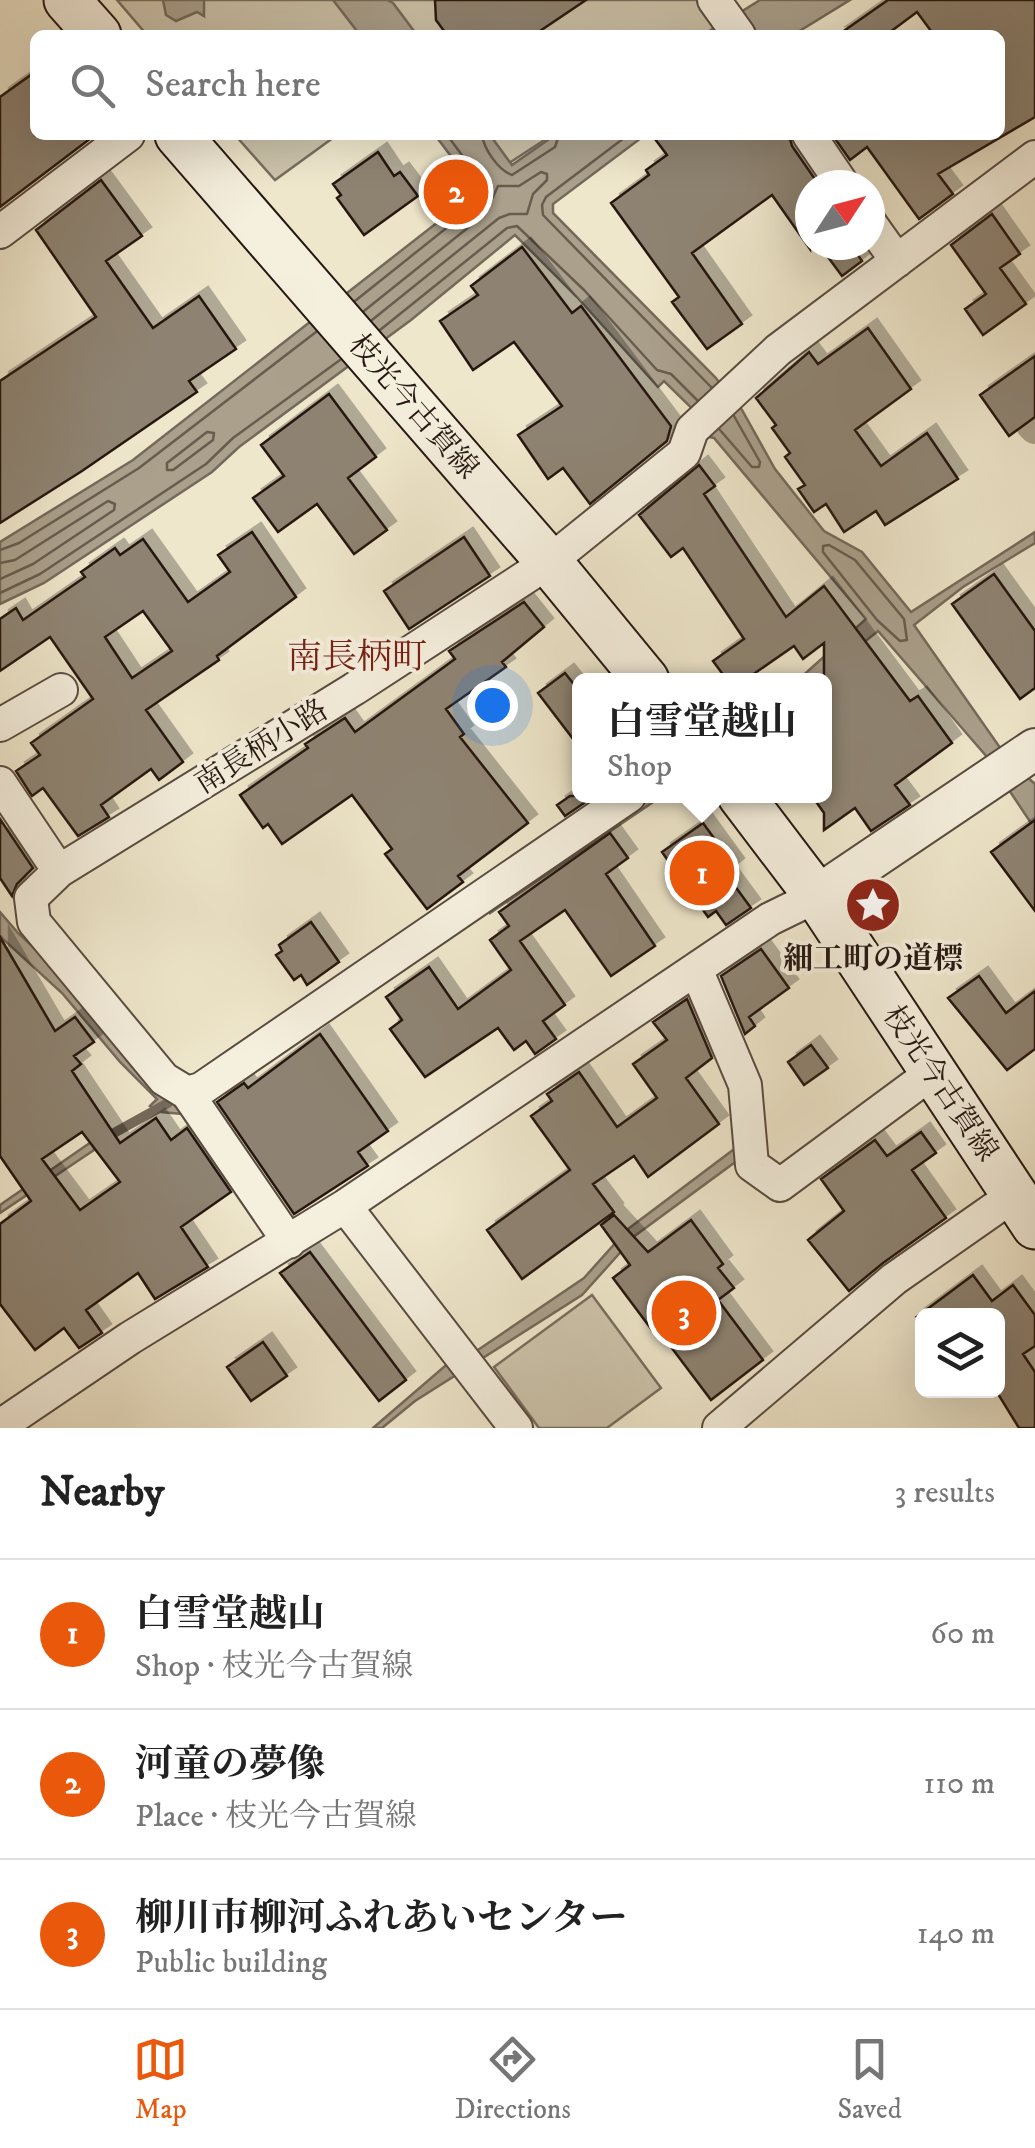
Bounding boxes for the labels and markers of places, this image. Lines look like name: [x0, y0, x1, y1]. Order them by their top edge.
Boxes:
pin: 2: [424, 154, 488, 230]
pin: 1: [670, 836, 734, 910]
place icon: 細工町の道標: [843, 875, 903, 935]
place label: 細工町の道標: [783, 941, 963, 978]
pin: 3: [652, 1276, 716, 1350]

